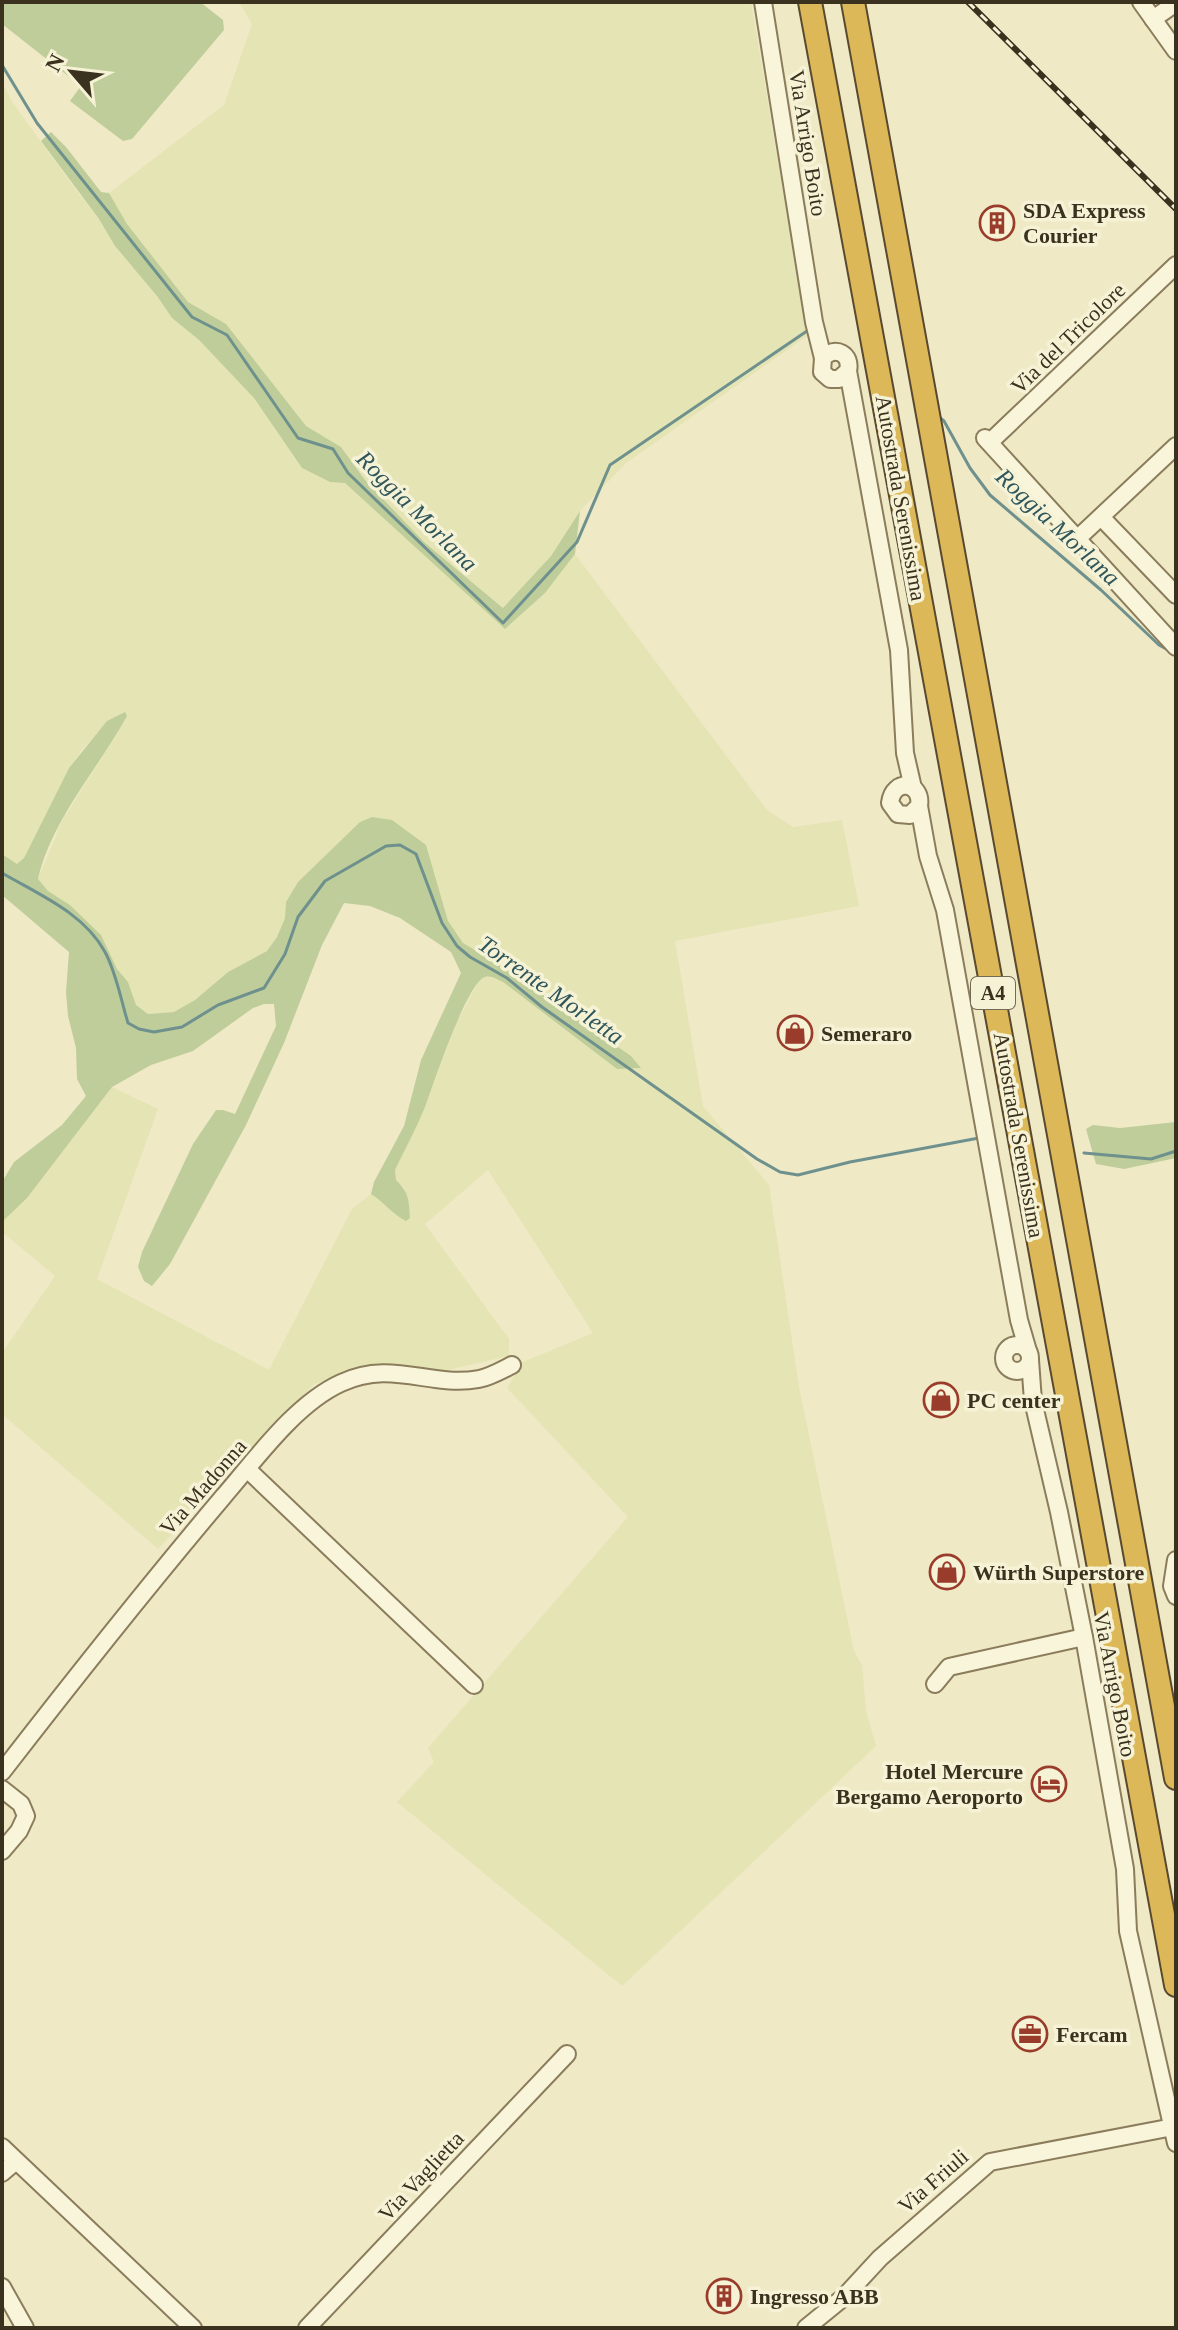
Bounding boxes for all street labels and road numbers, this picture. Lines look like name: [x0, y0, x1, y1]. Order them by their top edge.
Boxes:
street label: Via Arrigo Boito: [784, 68, 832, 218]
street label: Via del Tricolore: [1006, 277, 1130, 399]
street label: Autostrada Serenissima: [871, 393, 931, 603]
road number: A4: [971, 977, 1015, 1009]
street label: Autostrada Serenissima: [989, 1030, 1049, 1240]
street label: Via Madonna: [155, 1434, 252, 1540]
street label: Via Arrigo Boito: [1089, 1609, 1141, 1759]
street label: Via Vaglietta: [373, 2126, 469, 2226]
street label: Via Friuli: [893, 2144, 973, 2218]

